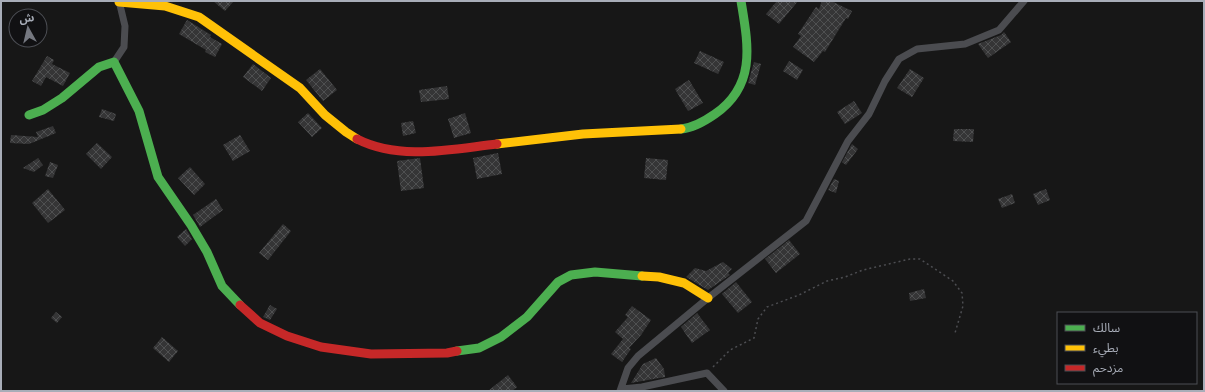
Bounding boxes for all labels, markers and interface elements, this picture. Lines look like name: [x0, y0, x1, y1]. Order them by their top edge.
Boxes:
north arrow: [8, 8, 48, 48]
text: ش: [18, 10, 35, 26]
legend: [1057, 312, 1197, 384]
text: سالك: [1093, 320, 1120, 335]
text: بطيء: [1093, 340, 1119, 358]
text: مزدحم: [1093, 360, 1123, 377]

